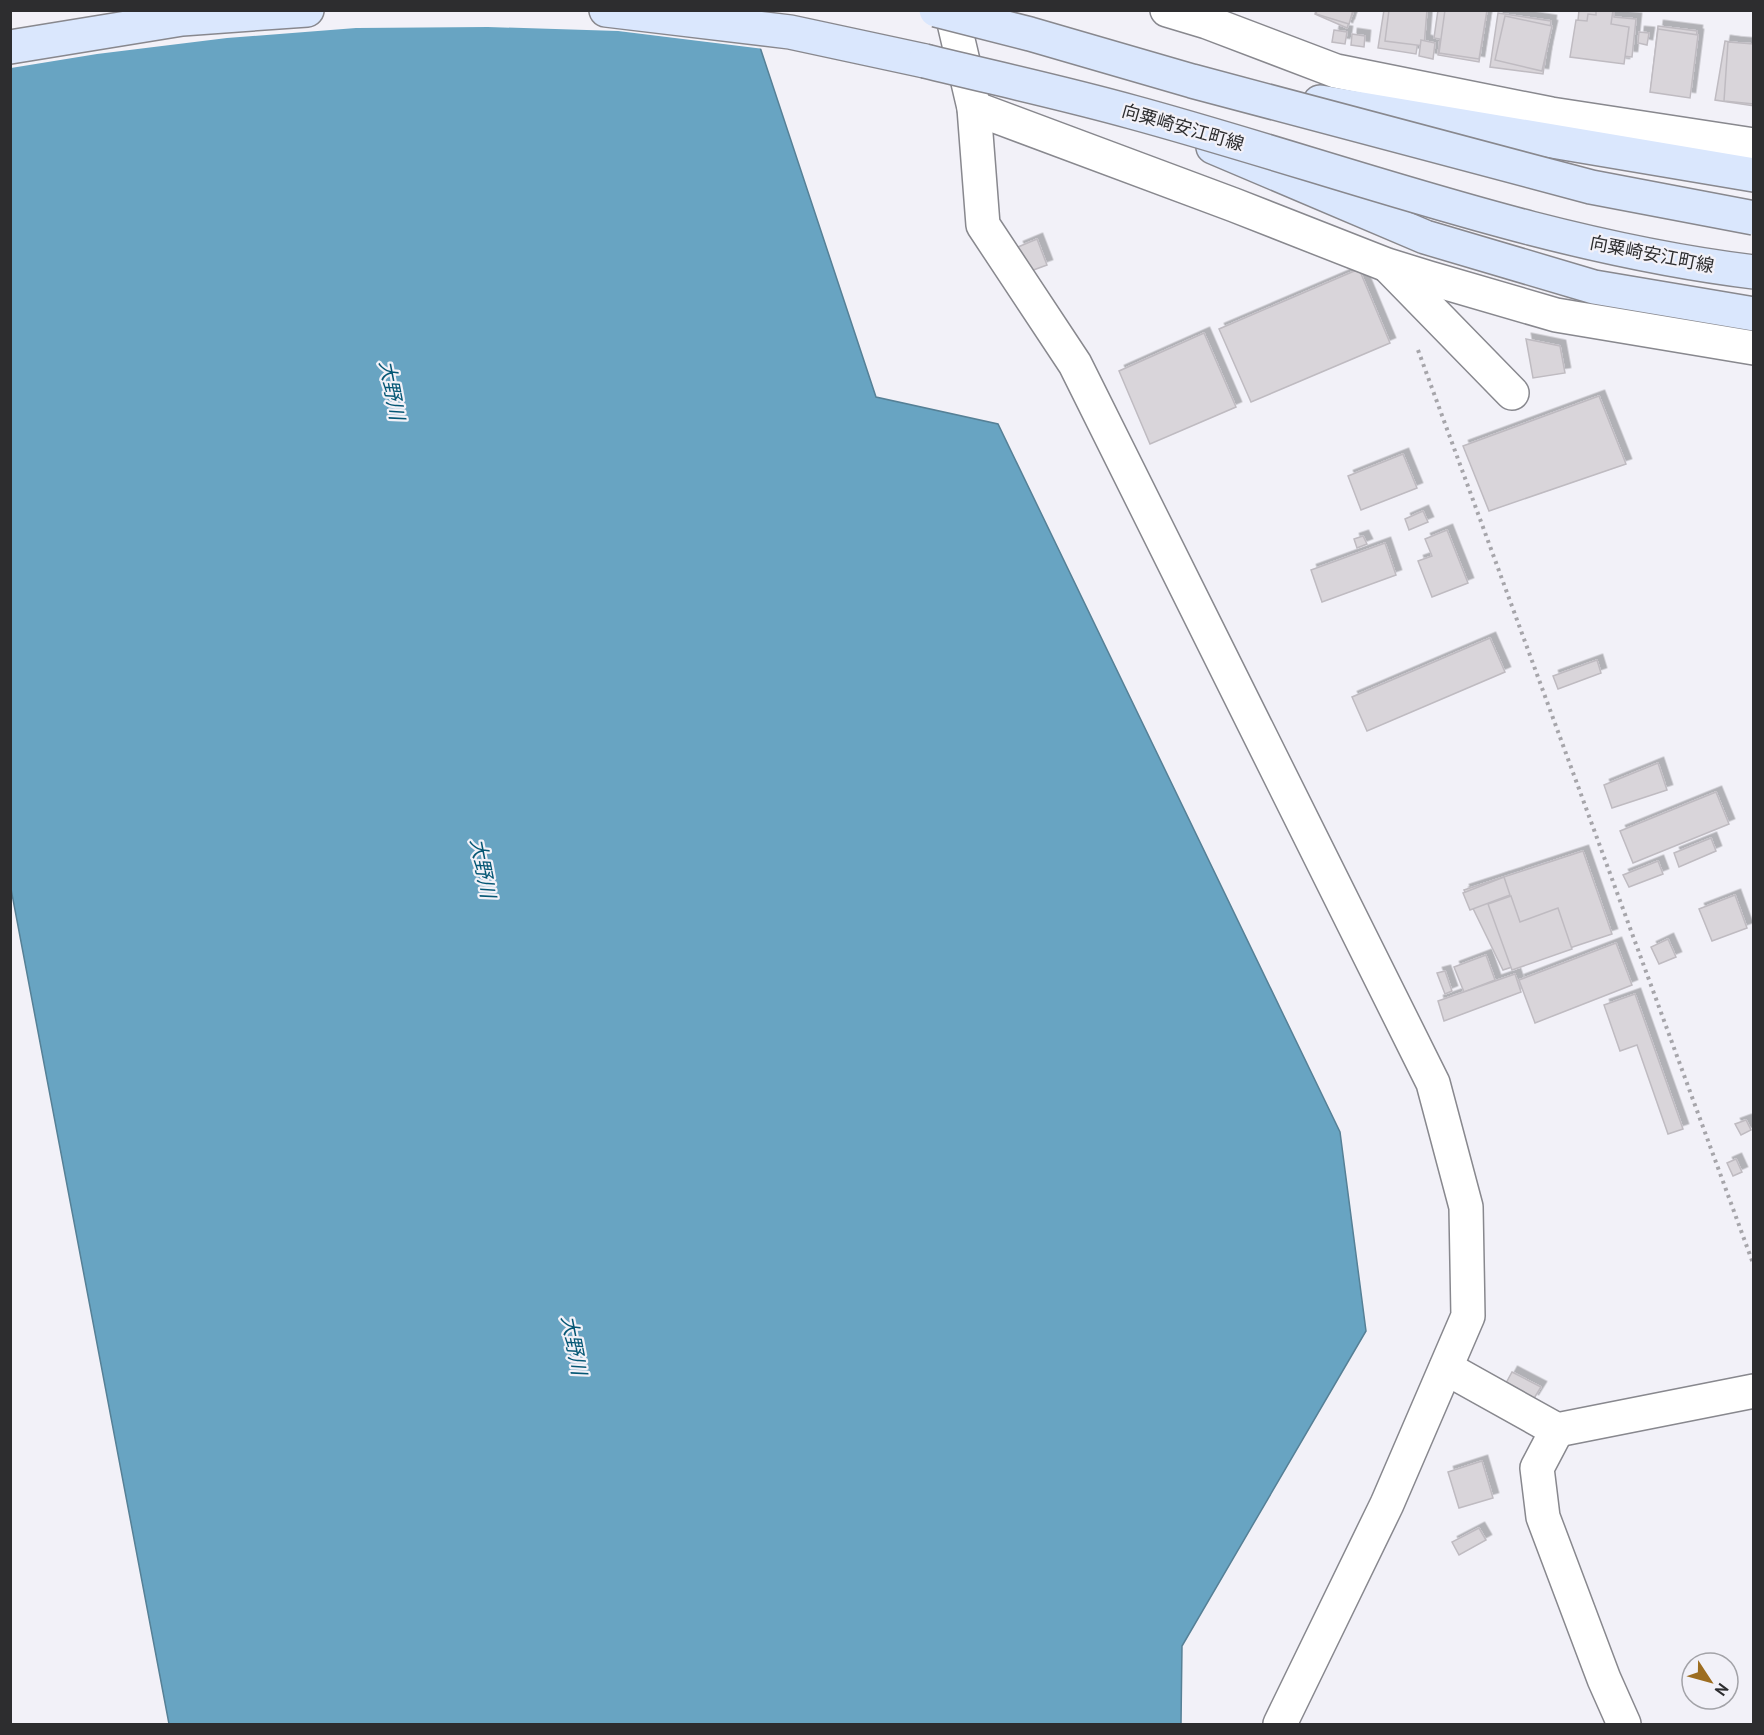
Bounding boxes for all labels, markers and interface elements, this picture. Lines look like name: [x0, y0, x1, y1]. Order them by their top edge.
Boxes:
street label: 向粟崎安江町線: [1119, 99, 1247, 155]
street label: 向粟崎安江町線: [1588, 231, 1716, 277]
water label: 大野川: [374, 358, 411, 424]
water label: 大野川: [465, 836, 502, 902]
water label: 大野川: [556, 1313, 593, 1379]
north arrow: [1680, 1651, 1740, 1711]
text: N: [1711, 1680, 1733, 1700]

